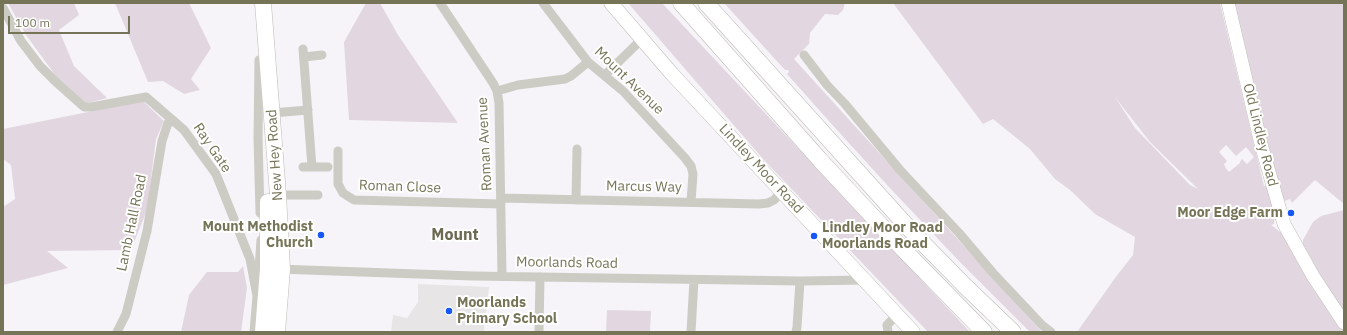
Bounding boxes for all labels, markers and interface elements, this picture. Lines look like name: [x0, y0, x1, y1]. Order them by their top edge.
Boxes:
scale bar: [10, 8, 132, 34]
text: 100 m: [15, 15, 50, 30]
street label: Mount Avenue: [591, 44, 667, 118]
street label: Old Lindley Road: [1239, 82, 1281, 188]
street label: Roman Avenue: [474, 96, 496, 192]
street label: New Hey Road: [263, 109, 287, 201]
street label: Ray Gate: [189, 120, 235, 176]
street label: Lindley Moor Road: [715, 121, 807, 217]
street label: Lamb Hall Road: [114, 173, 150, 273]
street label: Roman Close: [359, 177, 441, 197]
street label: Marcus Way: [606, 178, 682, 196]
place label: Moor Edge Farm: [1177, 205, 1283, 221]
marker: Moor Edge Farm: [1286, 208, 1296, 218]
place label: Mount Methodist Church: [203, 219, 313, 252]
place label: Lindley Moor Road Moorlands Road: [822, 220, 943, 252]
district label: Mount: [431, 225, 479, 245]
marker: Mount Methodist Church: [316, 230, 326, 240]
marker: Lindley Moor Road Moorlands Road: [809, 231, 819, 241]
street label: Moorlands Road: [516, 254, 618, 272]
place label: Moorlands Primary School: [457, 295, 557, 328]
marker: Moorlands Primary School: [444, 306, 454, 316]

